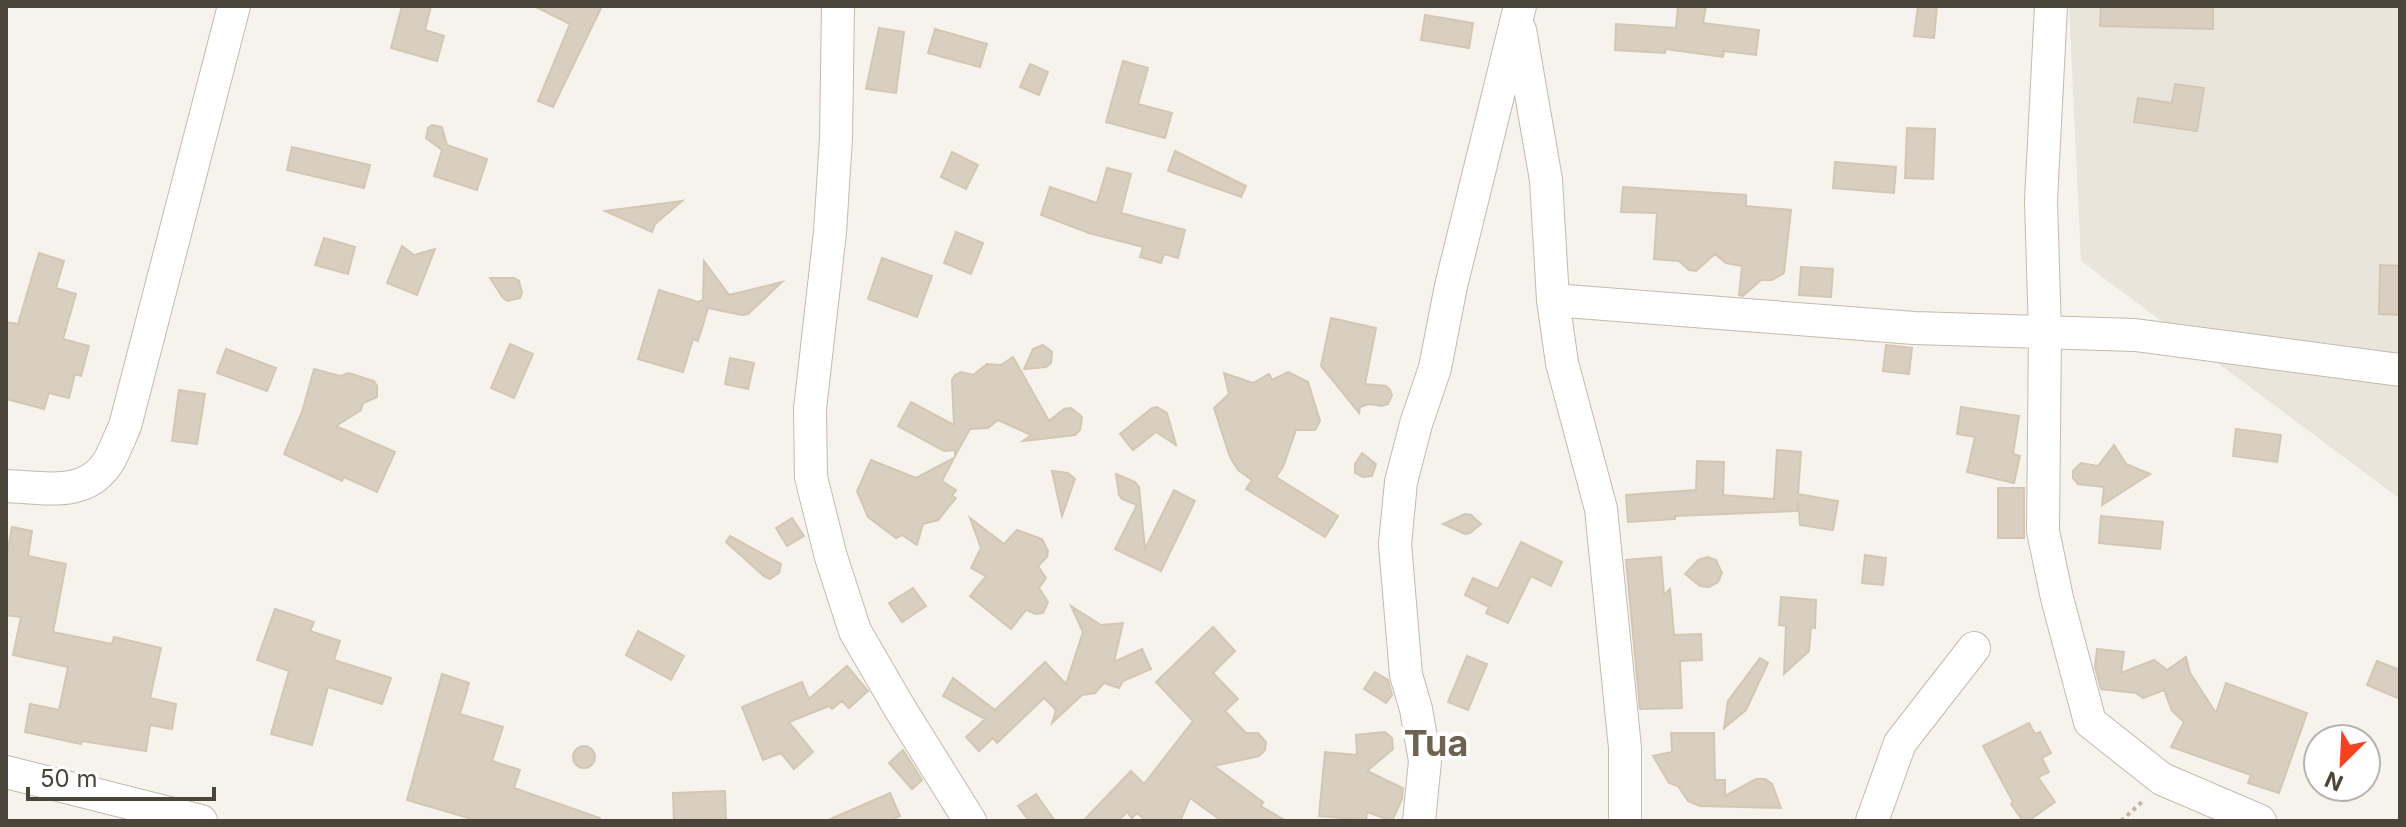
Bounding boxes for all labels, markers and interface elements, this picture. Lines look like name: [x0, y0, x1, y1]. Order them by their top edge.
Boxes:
district label: Tua: [1404, 721, 1468, 765]
north arrow: [2302, 723, 2382, 803]
scale bar: [28, 751, 214, 801]
text: 50 m: [40, 764, 98, 793]
text: N: [2321, 766, 2347, 797]

